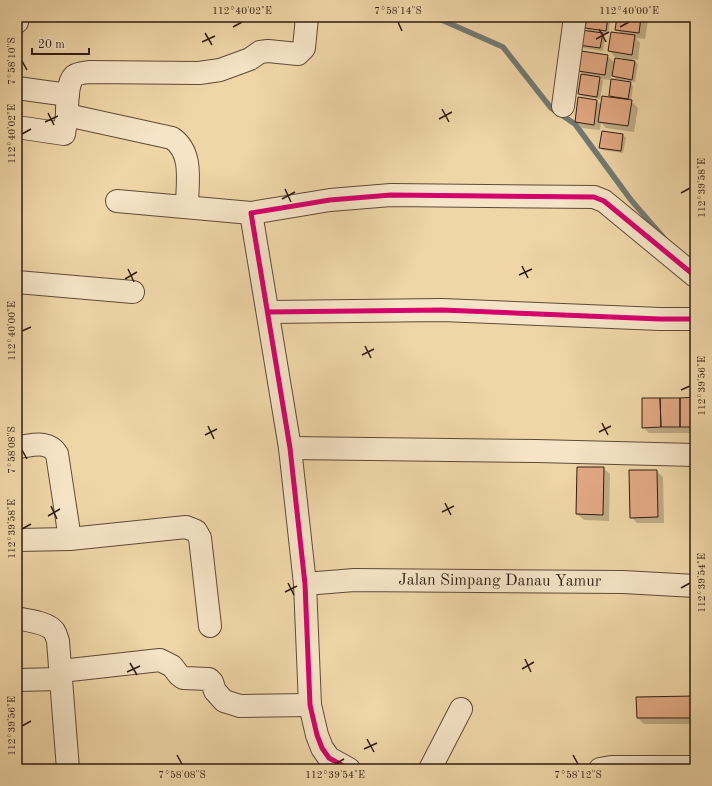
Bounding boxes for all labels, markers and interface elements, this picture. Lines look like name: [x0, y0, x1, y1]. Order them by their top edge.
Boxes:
text: 112°40'02"E: [212, 6, 272, 16]
text: 7°58'14"S: [374, 6, 422, 16]
text: 112°40'00"E: [599, 6, 659, 16]
scale bar: [32, 30, 89, 56]
text: 7°58'10"S: [7, 37, 17, 85]
text: 20 m: [38, 39, 65, 51]
text: 112°40'02"E: [7, 104, 17, 164]
text: 112°39'58"E: [697, 158, 707, 218]
text: 112°40'00"E: [7, 301, 17, 361]
text: 112°39'56"E: [697, 356, 707, 416]
text: 7°58'08"S: [7, 426, 17, 474]
text: 112°39'58"E: [7, 499, 17, 559]
text: 112°39'54"E: [697, 553, 707, 613]
street label: Jalan Simpang Danau Yamur: [398, 572, 602, 590]
text: 112°39'56"E: [7, 696, 17, 756]
text: 7°58'08"S: [158, 770, 206, 780]
text: 112°39'54"E: [305, 770, 365, 780]
text: 7°58'12"S: [554, 770, 602, 780]

